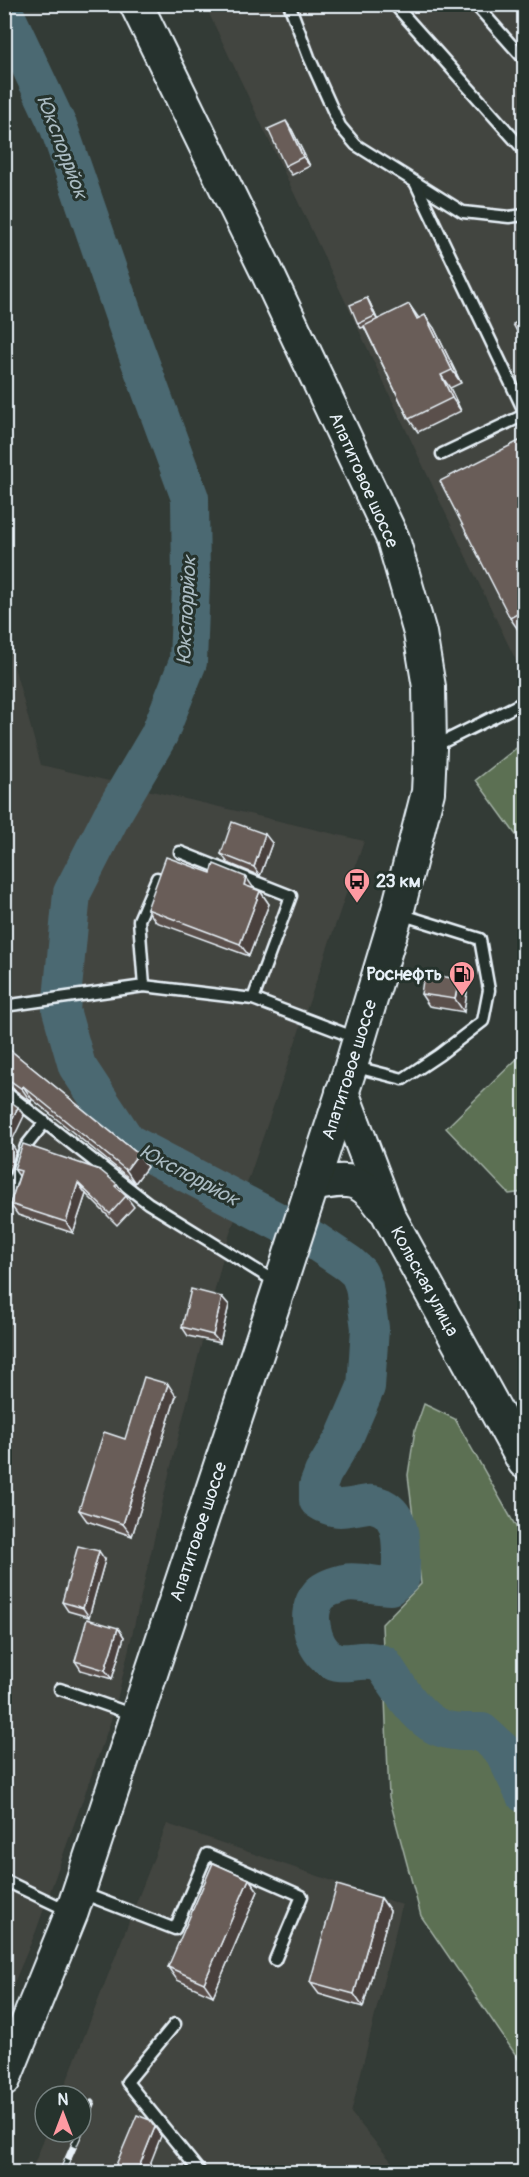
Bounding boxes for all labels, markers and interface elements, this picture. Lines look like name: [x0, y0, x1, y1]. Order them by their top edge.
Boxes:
water label: Юкспоррйок: [31, 92, 94, 204]
street label: Апатитовое шоссе: [323, 409, 404, 552]
water label: Юкспоррйок: [171, 554, 202, 665]
bus stop icon: 23 км: [342, 866, 372, 904]
place label: 23 км: [376, 870, 421, 893]
fuel station icon: Роснефть: [447, 959, 477, 997]
place label: Роснефть: [366, 963, 442, 986]
street label: Апатитовое шоссе: [317, 997, 382, 1143]
water label: Юкспоррйок: [136, 1139, 245, 1213]
street label: Кольская улица: [385, 1223, 464, 1340]
street label: Апатитовое шоссе: [165, 1459, 233, 1605]
north arrow: [33, 2084, 93, 2144]
text: N: [58, 2090, 69, 2110]

